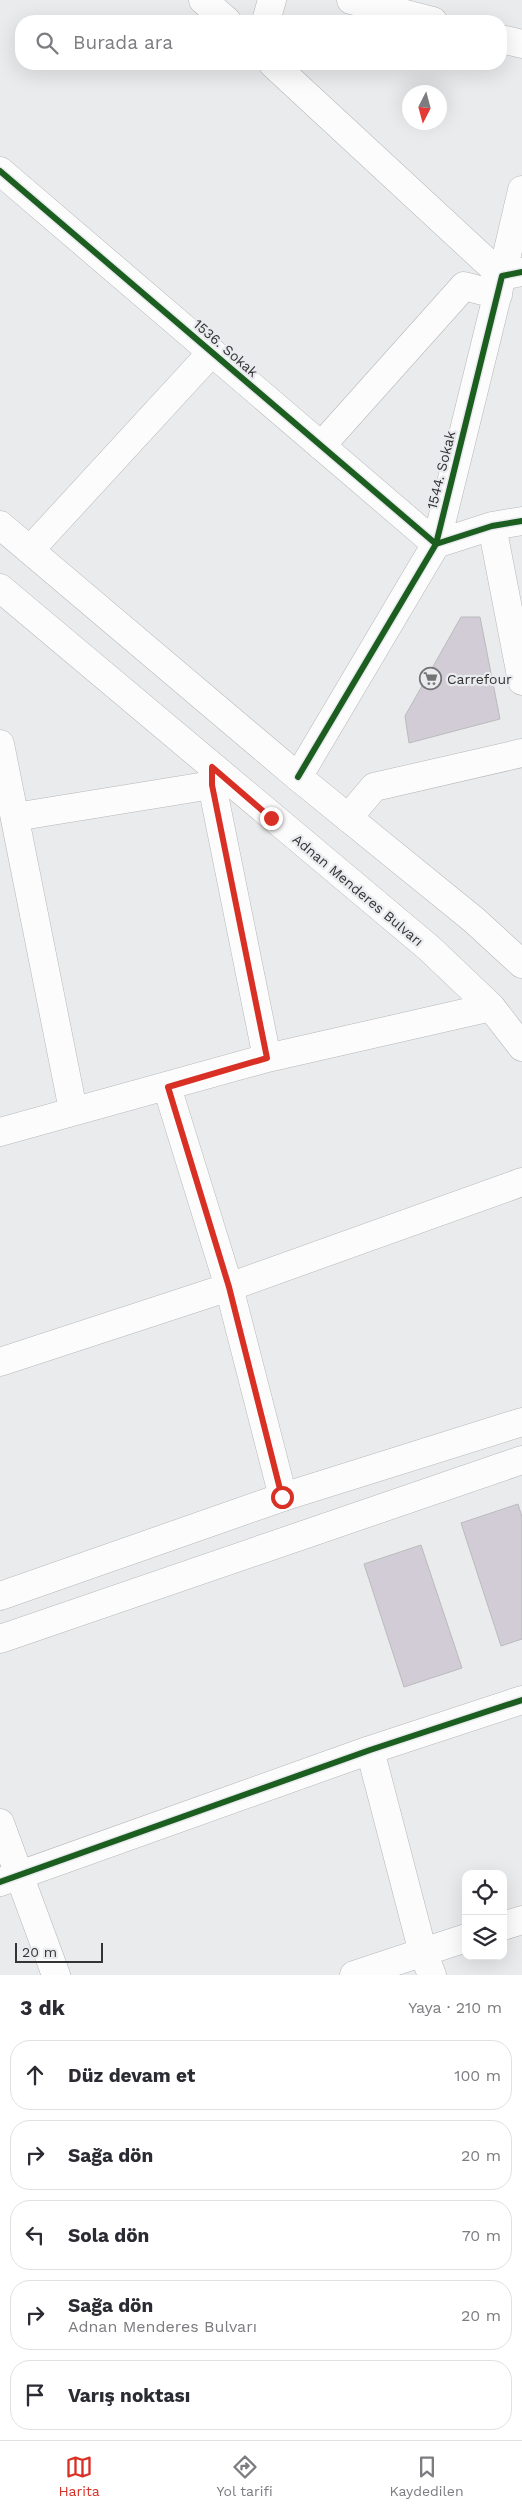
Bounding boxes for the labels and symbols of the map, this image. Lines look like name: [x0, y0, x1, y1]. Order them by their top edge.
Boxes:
north arrow: [402, 85, 447, 130]
street label: 1536. Sokak: [191, 316, 261, 380]
street label: 1544. Sokak: [424, 429, 458, 511]
supermarket icon: Carrefour: [419, 667, 443, 691]
place label: Carrefour: [447, 671, 512, 687]
route end: [260, 807, 283, 830]
street label: Adnan Menderes Bulvarı: [290, 831, 426, 949]
route start: [271, 1486, 294, 1509]
scale bar: [15, 1940, 102, 1963]

